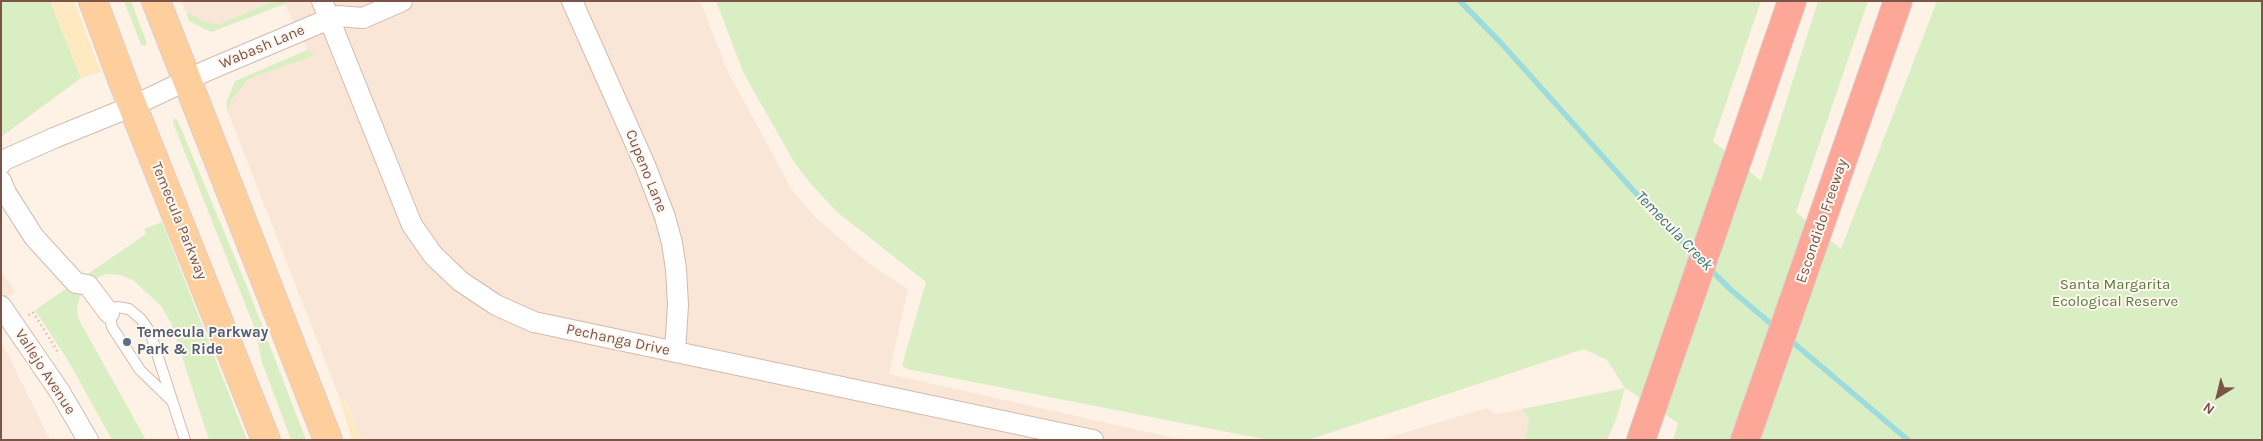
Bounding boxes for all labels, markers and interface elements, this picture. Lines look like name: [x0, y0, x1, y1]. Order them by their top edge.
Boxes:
street label: Wabash Lane: [217, 21, 307, 73]
street label: Cupeno Lane: [621, 127, 671, 215]
street label: Escondido Freeway: [1792, 157, 1852, 285]
street label: Temecula Parkway: [147, 160, 211, 282]
water label: Temecula Creek: [1631, 187, 1717, 275]
park label: Santa Margarita Ecological Reserve: [2052, 276, 2178, 311]
street label: Pechanga Drive: [565, 320, 671, 360]
place label: Temecula Parkway Park & Ride: [137, 324, 268, 359]
street label: Vallejo Avenue: [11, 326, 79, 418]
marker: Temecula Parkway Park & Ride: [121, 336, 133, 348]
north arrow: [2193, 371, 2243, 421]
text: N: [2200, 399, 2218, 418]

